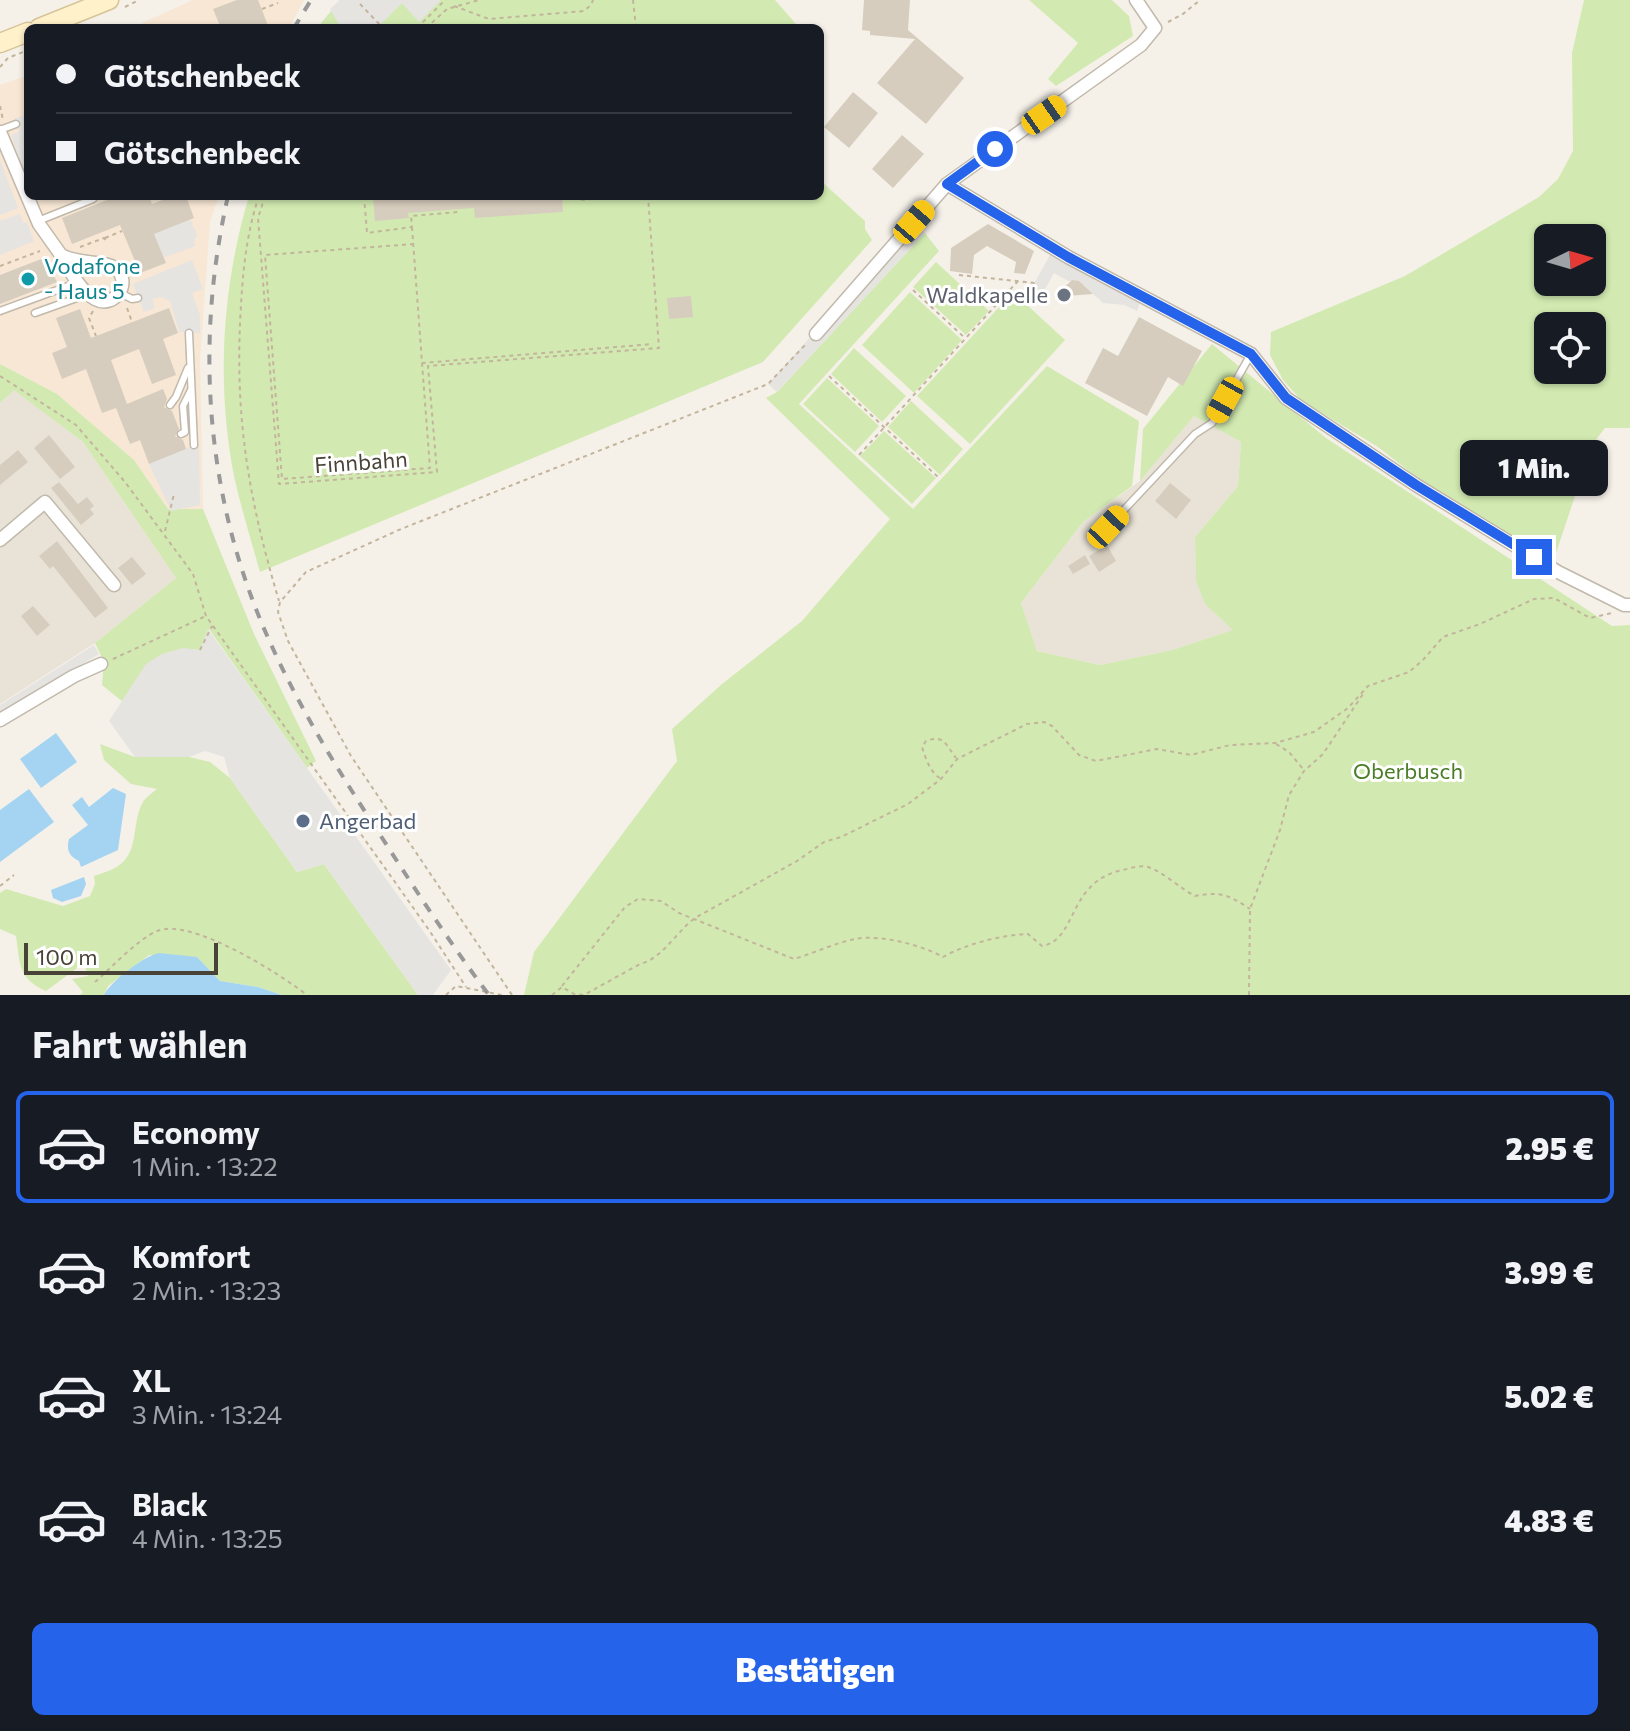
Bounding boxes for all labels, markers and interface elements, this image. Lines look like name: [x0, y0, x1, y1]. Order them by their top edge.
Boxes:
text: Götschenbeck: [104, 56, 301, 93]
car: [1017, 91, 1071, 139]
route start: [977, 131, 1013, 167]
text: Götschenbeck: [104, 133, 301, 170]
car: [889, 196, 939, 248]
north arrow: [1534, 224, 1606, 296]
map controls: [1534, 224, 1606, 384]
place label: Vodafone - Haus 5: [44, 252, 140, 304]
marker: Vodafone - Haus 5: [19, 270, 37, 288]
place label: Waldkapelle: [926, 281, 1048, 308]
marker: Waldkapelle: [1055, 286, 1073, 304]
button: locate: [1534, 312, 1606, 384]
car: [1203, 373, 1247, 427]
callout: 1 Min.: [1460, 441, 1608, 497]
street label: Finnbahn: [314, 445, 408, 478]
text: 1 Min.: [1498, 452, 1570, 483]
car: [1083, 501, 1133, 553]
route end: [1516, 539, 1552, 575]
park label: Oberbusch: [1353, 757, 1463, 784]
place label: Angerbad: [319, 807, 416, 834]
marker: Angerbad: [294, 812, 312, 830]
scale bar: [24, 939, 218, 975]
text: 100 m: [36, 943, 98, 970]
text: Fahrt wählen: [32, 1021, 248, 1065]
icon: car: [36, 1111, 108, 1183]
text: Economy: [132, 1113, 260, 1150]
text: 2.95 €: [1505, 1129, 1594, 1166]
text: 1 Min. · 13:22: [132, 1150, 278, 1181]
icon: car: [36, 1235, 108, 1307]
text: Komfort: [132, 1237, 251, 1274]
text: 3.99 €: [1504, 1253, 1594, 1290]
text: 2 Min. · 13:23: [132, 1274, 281, 1305]
icon: car: [36, 1359, 108, 1431]
text: XL: [132, 1361, 171, 1398]
text: 5.02 €: [1505, 1377, 1594, 1414]
text: 3 Min. · 13:24: [132, 1398, 282, 1429]
icon: car: [36, 1483, 108, 1555]
text: Black: [132, 1485, 208, 1522]
text: 4.83 €: [1504, 1501, 1594, 1538]
text: 4 Min. · 13:25: [132, 1522, 283, 1553]
button: Bestätigen: [32, 1623, 1598, 1715]

